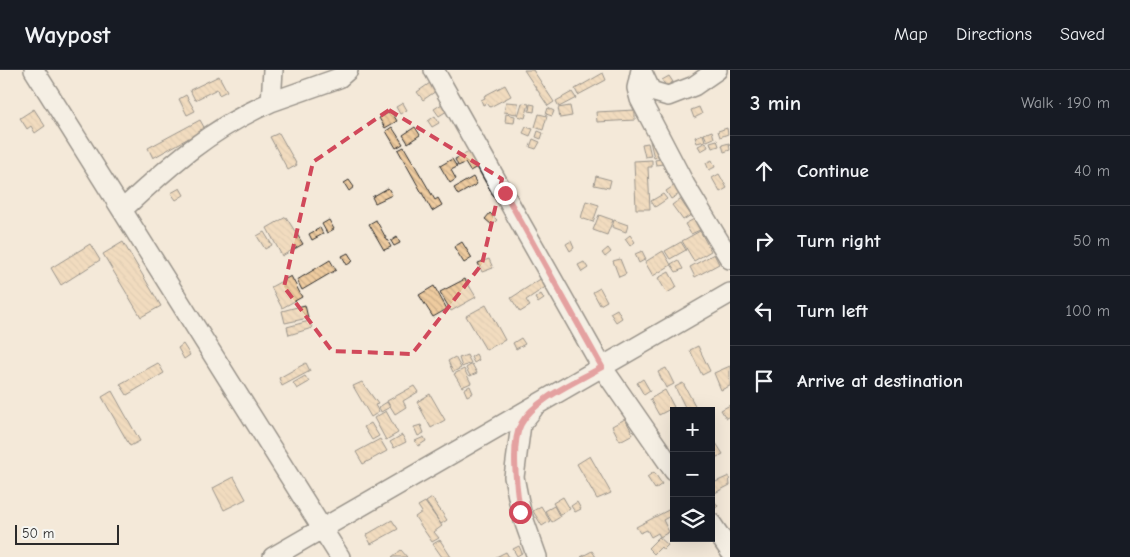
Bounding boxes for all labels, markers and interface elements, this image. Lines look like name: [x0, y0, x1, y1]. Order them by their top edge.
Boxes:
text: Waypost: [25, 21, 110, 49]
text: Map: [894, 24, 928, 45]
text: Directions: [956, 24, 1032, 45]
text: Saved: [1060, 24, 1105, 45]
text: 3 min: [750, 91, 801, 115]
text: Walk · 190 m: [1021, 94, 1110, 112]
icon: ahead: [750, 157, 778, 185]
text: Continue: [797, 160, 869, 182]
text: 40 m: [1074, 162, 1110, 180]
route end: [494, 182, 517, 205]
icon: right: [750, 227, 778, 255]
text: Turn right: [797, 230, 881, 252]
text: 50 m: [1073, 232, 1110, 250]
icon: left: [750, 297, 778, 325]
text: Turn left: [797, 300, 868, 322]
text: 100 m: [1066, 302, 1110, 320]
icon: arrive: [750, 367, 778, 395]
text: Arrive at destination: [797, 370, 963, 392]
map controls: [670, 407, 715, 542]
button: +: [670, 407, 715, 452]
button: −: [670, 452, 715, 497]
button: layers: [670, 497, 715, 542]
route start: [509, 501, 532, 524]
scale bar: [15, 522, 119, 545]
text: 50 m: [22, 525, 54, 542]

